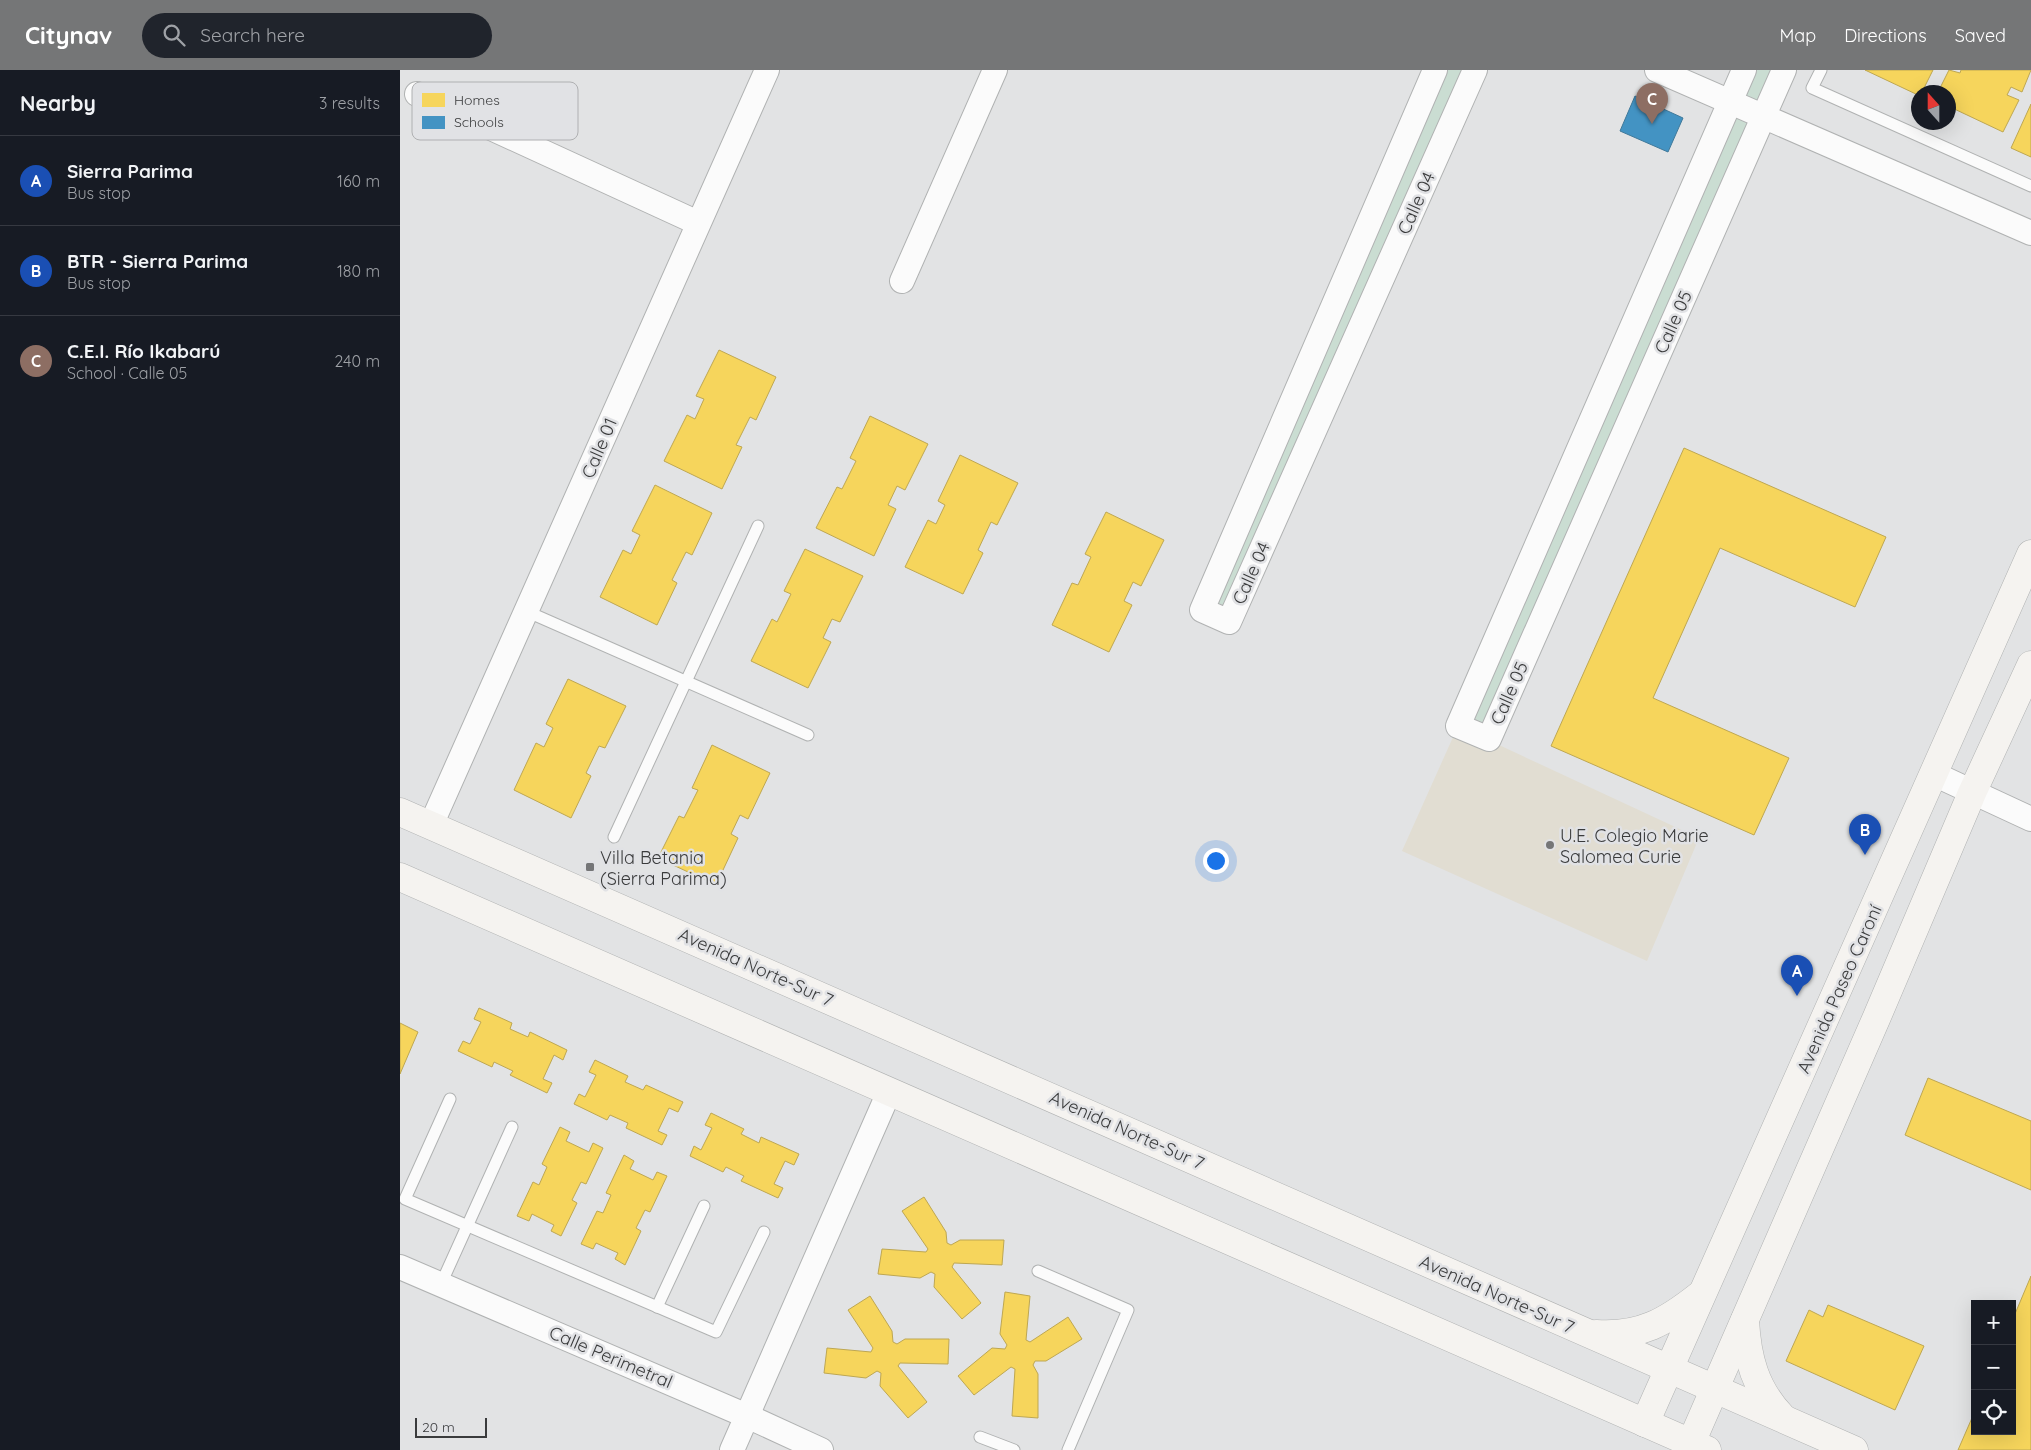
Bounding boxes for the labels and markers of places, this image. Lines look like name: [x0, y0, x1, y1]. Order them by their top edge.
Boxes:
pin: C: [1636, 83, 1668, 124]
pin: B: [1849, 814, 1881, 855]
place label: U.E. Colegio Marie Salomea Curie: [1560, 824, 1709, 868]
marker: U.E. Colegio Marie Salomea Curie: [1544, 839, 1556, 851]
place label: Villa Betania (Sierra Parima): [600, 846, 727, 890]
marker: Villa Betania (Sierra Parima): [584, 861, 596, 873]
pin: A: [1781, 955, 1813, 996]

